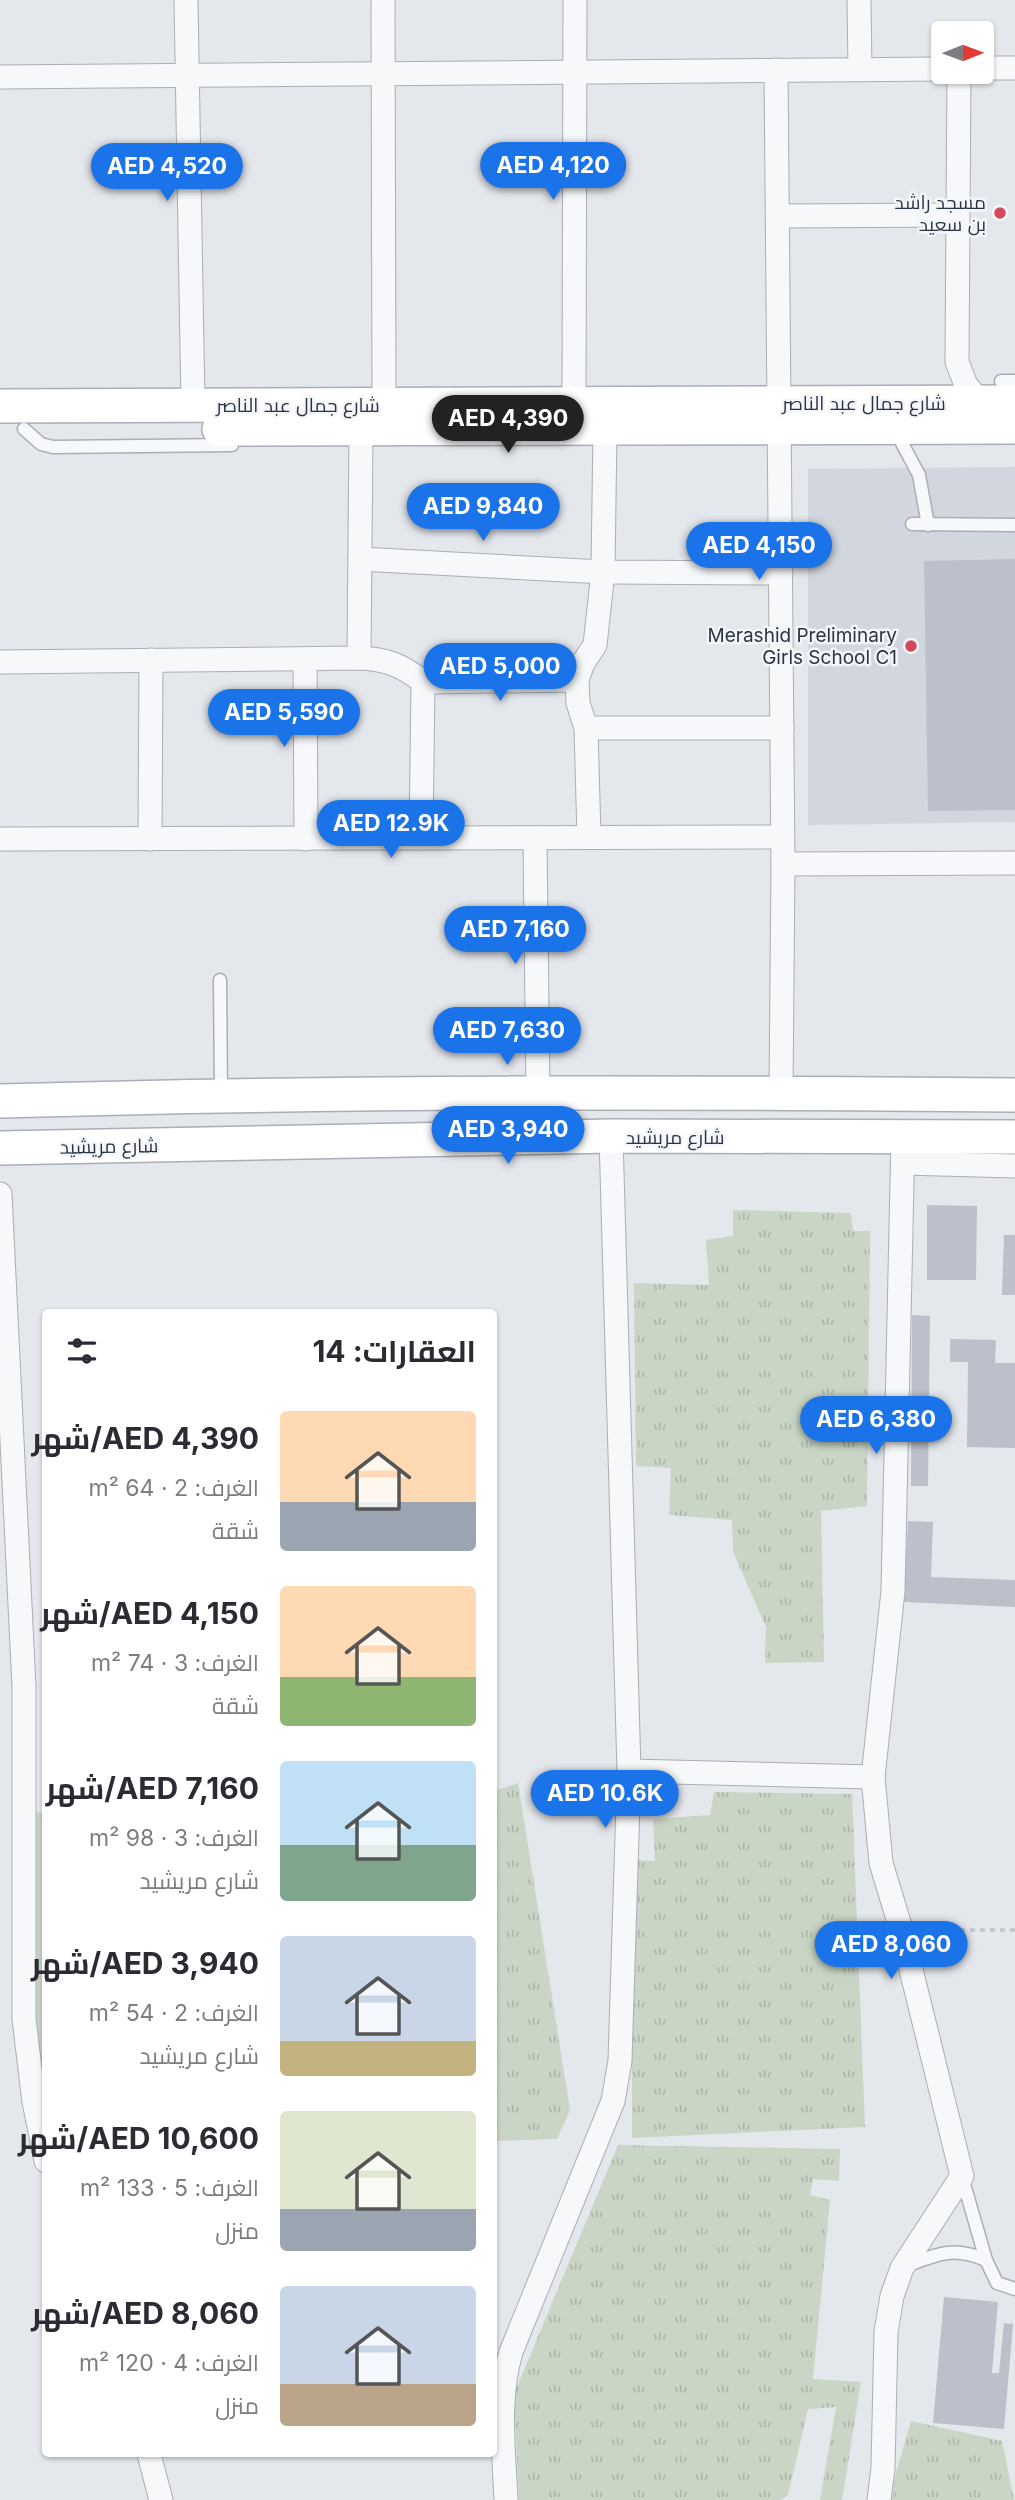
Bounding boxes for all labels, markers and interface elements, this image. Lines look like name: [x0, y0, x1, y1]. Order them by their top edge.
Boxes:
north arrow: [931, 21, 994, 84]
map controls: [931, 21, 994, 84]
pin: AED 4,120: [473, 142, 633, 202]
pin: AED 4,520: [87, 144, 247, 203]
text: AED 4,120: [496, 151, 610, 179]
text: AED 4,520: [107, 152, 227, 180]
place label: مسجد راشد بن سعيد: [895, 191, 986, 236]
marker: مسجد راشد بن سعيد: [992, 205, 1008, 221]
street label: شارع جمال عبد الناصر: [781, 392, 946, 417]
street label: شارع جمال عبد الناصر: [215, 394, 380, 419]
pin: AED 4,390: [428, 396, 588, 455]
text: AED 4,390: [448, 404, 568, 432]
pin: AED 9,840: [403, 484, 563, 543]
text: AED 9,840: [423, 492, 543, 520]
pin: AED 4,150: [679, 522, 839, 582]
text: AED 4,150: [702, 531, 816, 559]
place label: Merashid Preliminary Girls School C1: [708, 624, 897, 669]
marker: Merashid Preliminary Girls School C1: [903, 638, 919, 654]
pin: AED 5,000: [420, 644, 580, 703]
text: AED 5,000: [440, 652, 560, 680]
pin: AED 5,590: [204, 690, 364, 749]
text: AED 5,590: [224, 698, 344, 726]
pin: AED 12.9K: [311, 800, 471, 860]
text: AED 12.9K: [333, 809, 449, 837]
pin: AED 7,160: [435, 906, 595, 966]
text: AED 7,160: [460, 915, 570, 943]
pin: AED 7,630: [427, 1007, 587, 1067]
text: AED 7,630: [449, 1016, 565, 1044]
pin: AED 3,940: [428, 1106, 588, 1166]
text: AED 3,940: [448, 1115, 568, 1143]
street label: شارع مريشيد: [626, 1126, 724, 1151]
street label: شارع مريشيد: [59, 1134, 159, 1161]
icon: filters: [63, 1332, 101, 1370]
text: العقارات: 14: [312, 1333, 476, 1369]
pin: AED 6,380: [796, 1396, 956, 1456]
text: AED 6,380: [816, 1405, 936, 1433]
text: AED 4,390/شهر: [32, 1420, 259, 1456]
icon: home: [336, 1439, 420, 1523]
text: الغرف: 2 · 64 m²: [89, 1474, 259, 1502]
text: شقة: [212, 1517, 259, 1545]
text: AED 4,150/شهر: [40, 1595, 259, 1631]
icon: home: [336, 1614, 420, 1698]
text: الغرف: 3 · 74 m²: [91, 1649, 259, 1677]
text: شقة: [212, 1692, 259, 1720]
text: AED 7,160/شهر: [46, 1770, 259, 1806]
pin: AED 10.6K: [525, 1770, 685, 1830]
text: AED 10.6K: [547, 1779, 663, 1807]
icon: home: [336, 1789, 420, 1873]
text: الغرف: 3 · 98 m²: [89, 1824, 259, 1852]
text: شارع مريشيد: [139, 1867, 259, 1895]
pin: AED 8,060: [811, 1922, 971, 1981]
text: AED 8,060: [831, 1930, 951, 1958]
text: AED 3,940/شهر: [31, 1945, 259, 1981]
icon: home: [336, 1964, 420, 2048]
text: الغرف: 2 · 54 m²: [89, 1999, 259, 2027]
text: شارع مريشيد: [139, 2042, 259, 2070]
text: AED 10,600/شهر: [18, 2120, 259, 2156]
icon: home: [336, 2139, 420, 2223]
text: الغرف: 5 · 133 m²: [80, 2174, 259, 2202]
text: منزل: [215, 2217, 259, 2245]
text: AED 8,060/شهر: [31, 2295, 259, 2331]
icon: home: [336, 2314, 420, 2398]
text: الغرف: 4 · 120 m²: [79, 2349, 259, 2377]
text: منزل: [215, 2392, 259, 2420]

